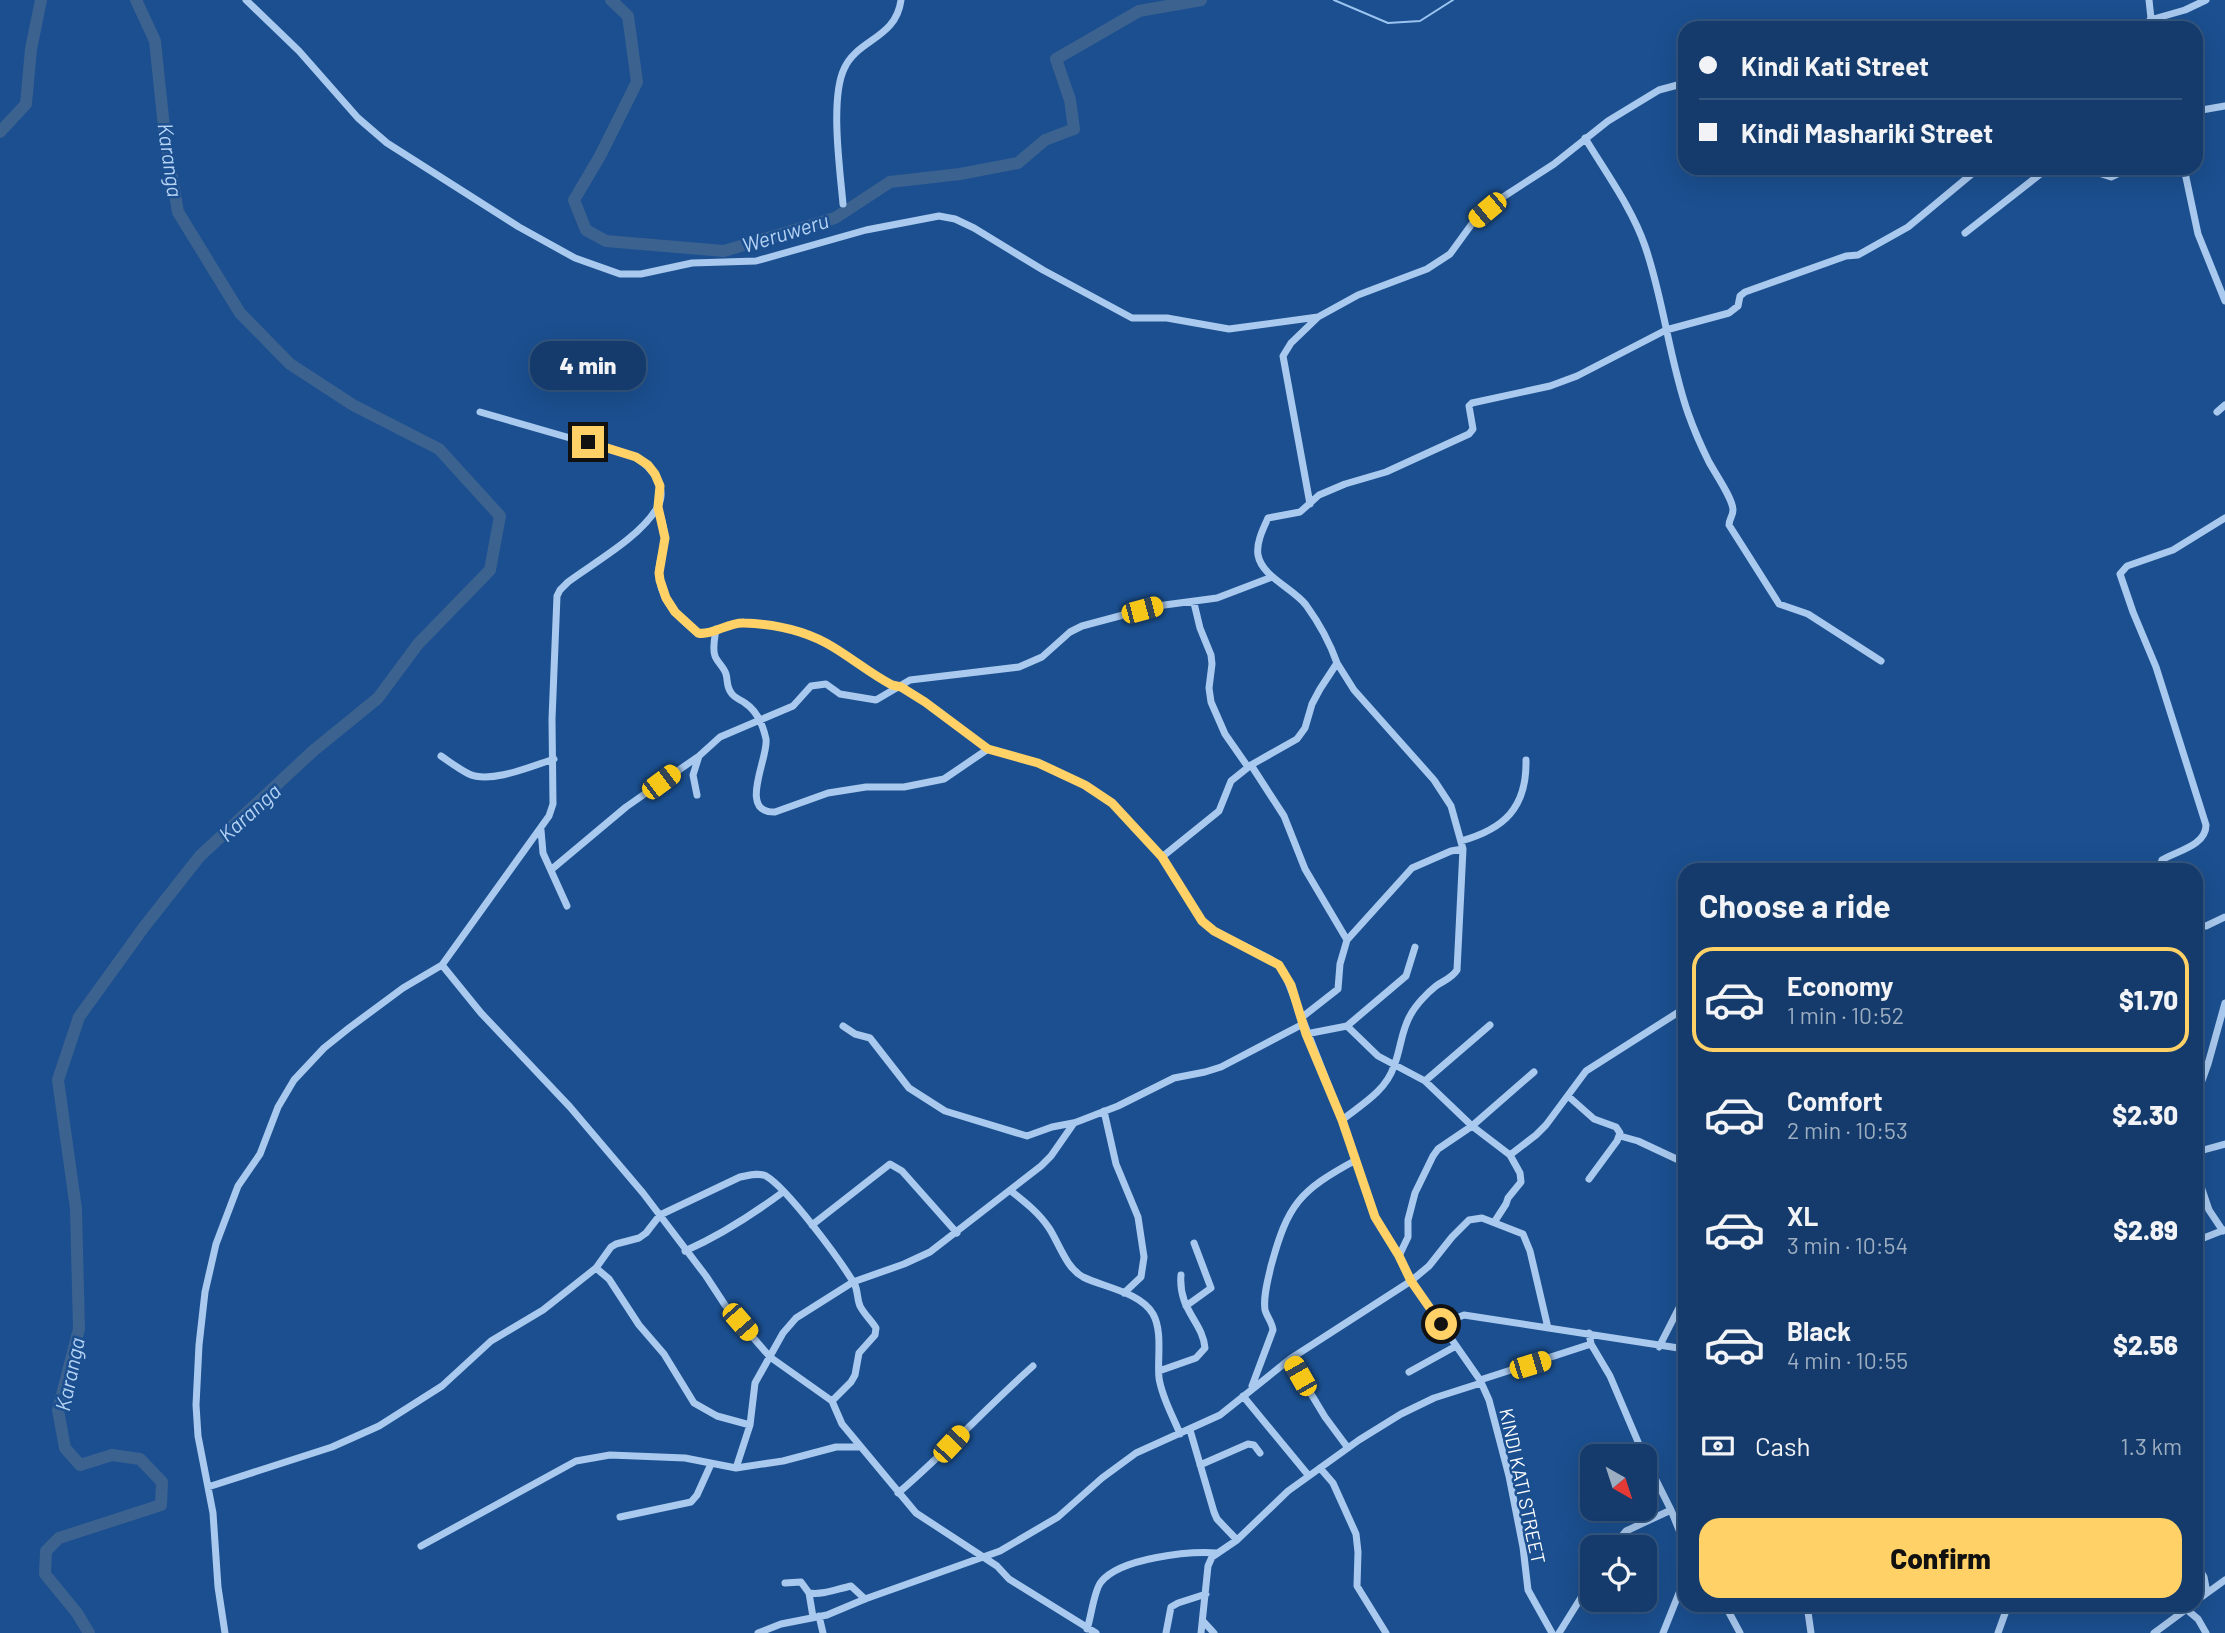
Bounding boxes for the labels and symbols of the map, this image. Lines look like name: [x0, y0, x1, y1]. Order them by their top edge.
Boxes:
water label: Karanga: [153, 121, 189, 199]
car: [1465, 188, 1510, 232]
water label: Weruweru: [739, 207, 832, 257]
callout: 4 min: [530, 340, 646, 390]
route end: [572, 426, 604, 458]
car: [1119, 594, 1166, 626]
car: [638, 761, 685, 803]
water label: Karanga: [213, 778, 285, 846]
car: [719, 1299, 762, 1345]
route start: [1425, 1308, 1457, 1340]
water label: Karanga: [49, 1335, 89, 1413]
car: [1507, 1349, 1554, 1381]
car: [1281, 1353, 1320, 1399]
street label: KINDI KATI STREET: [1495, 1406, 1551, 1566]
car: [929, 1421, 974, 1467]
north arrow: [1580, 1444, 1657, 1521]

